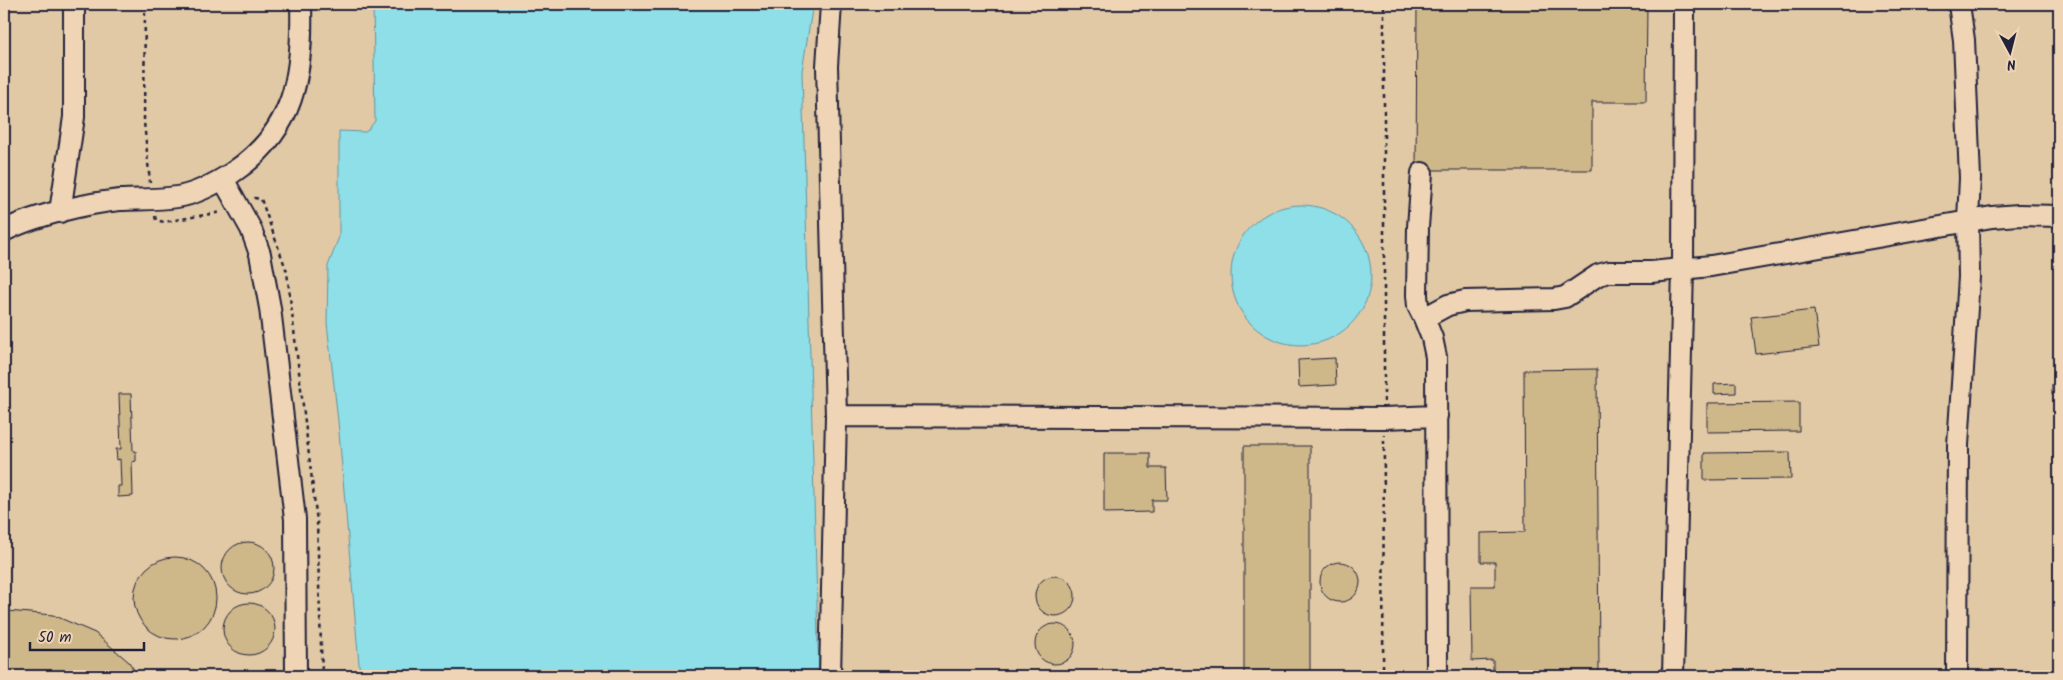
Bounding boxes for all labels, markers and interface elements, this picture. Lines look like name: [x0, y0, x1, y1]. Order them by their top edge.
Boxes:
north arrow: [1986, 28, 2036, 78]
text: N: [2006, 52, 2017, 75]
scale bar: [30, 620, 144, 652]
text: 50 m: [38, 626, 72, 650]

